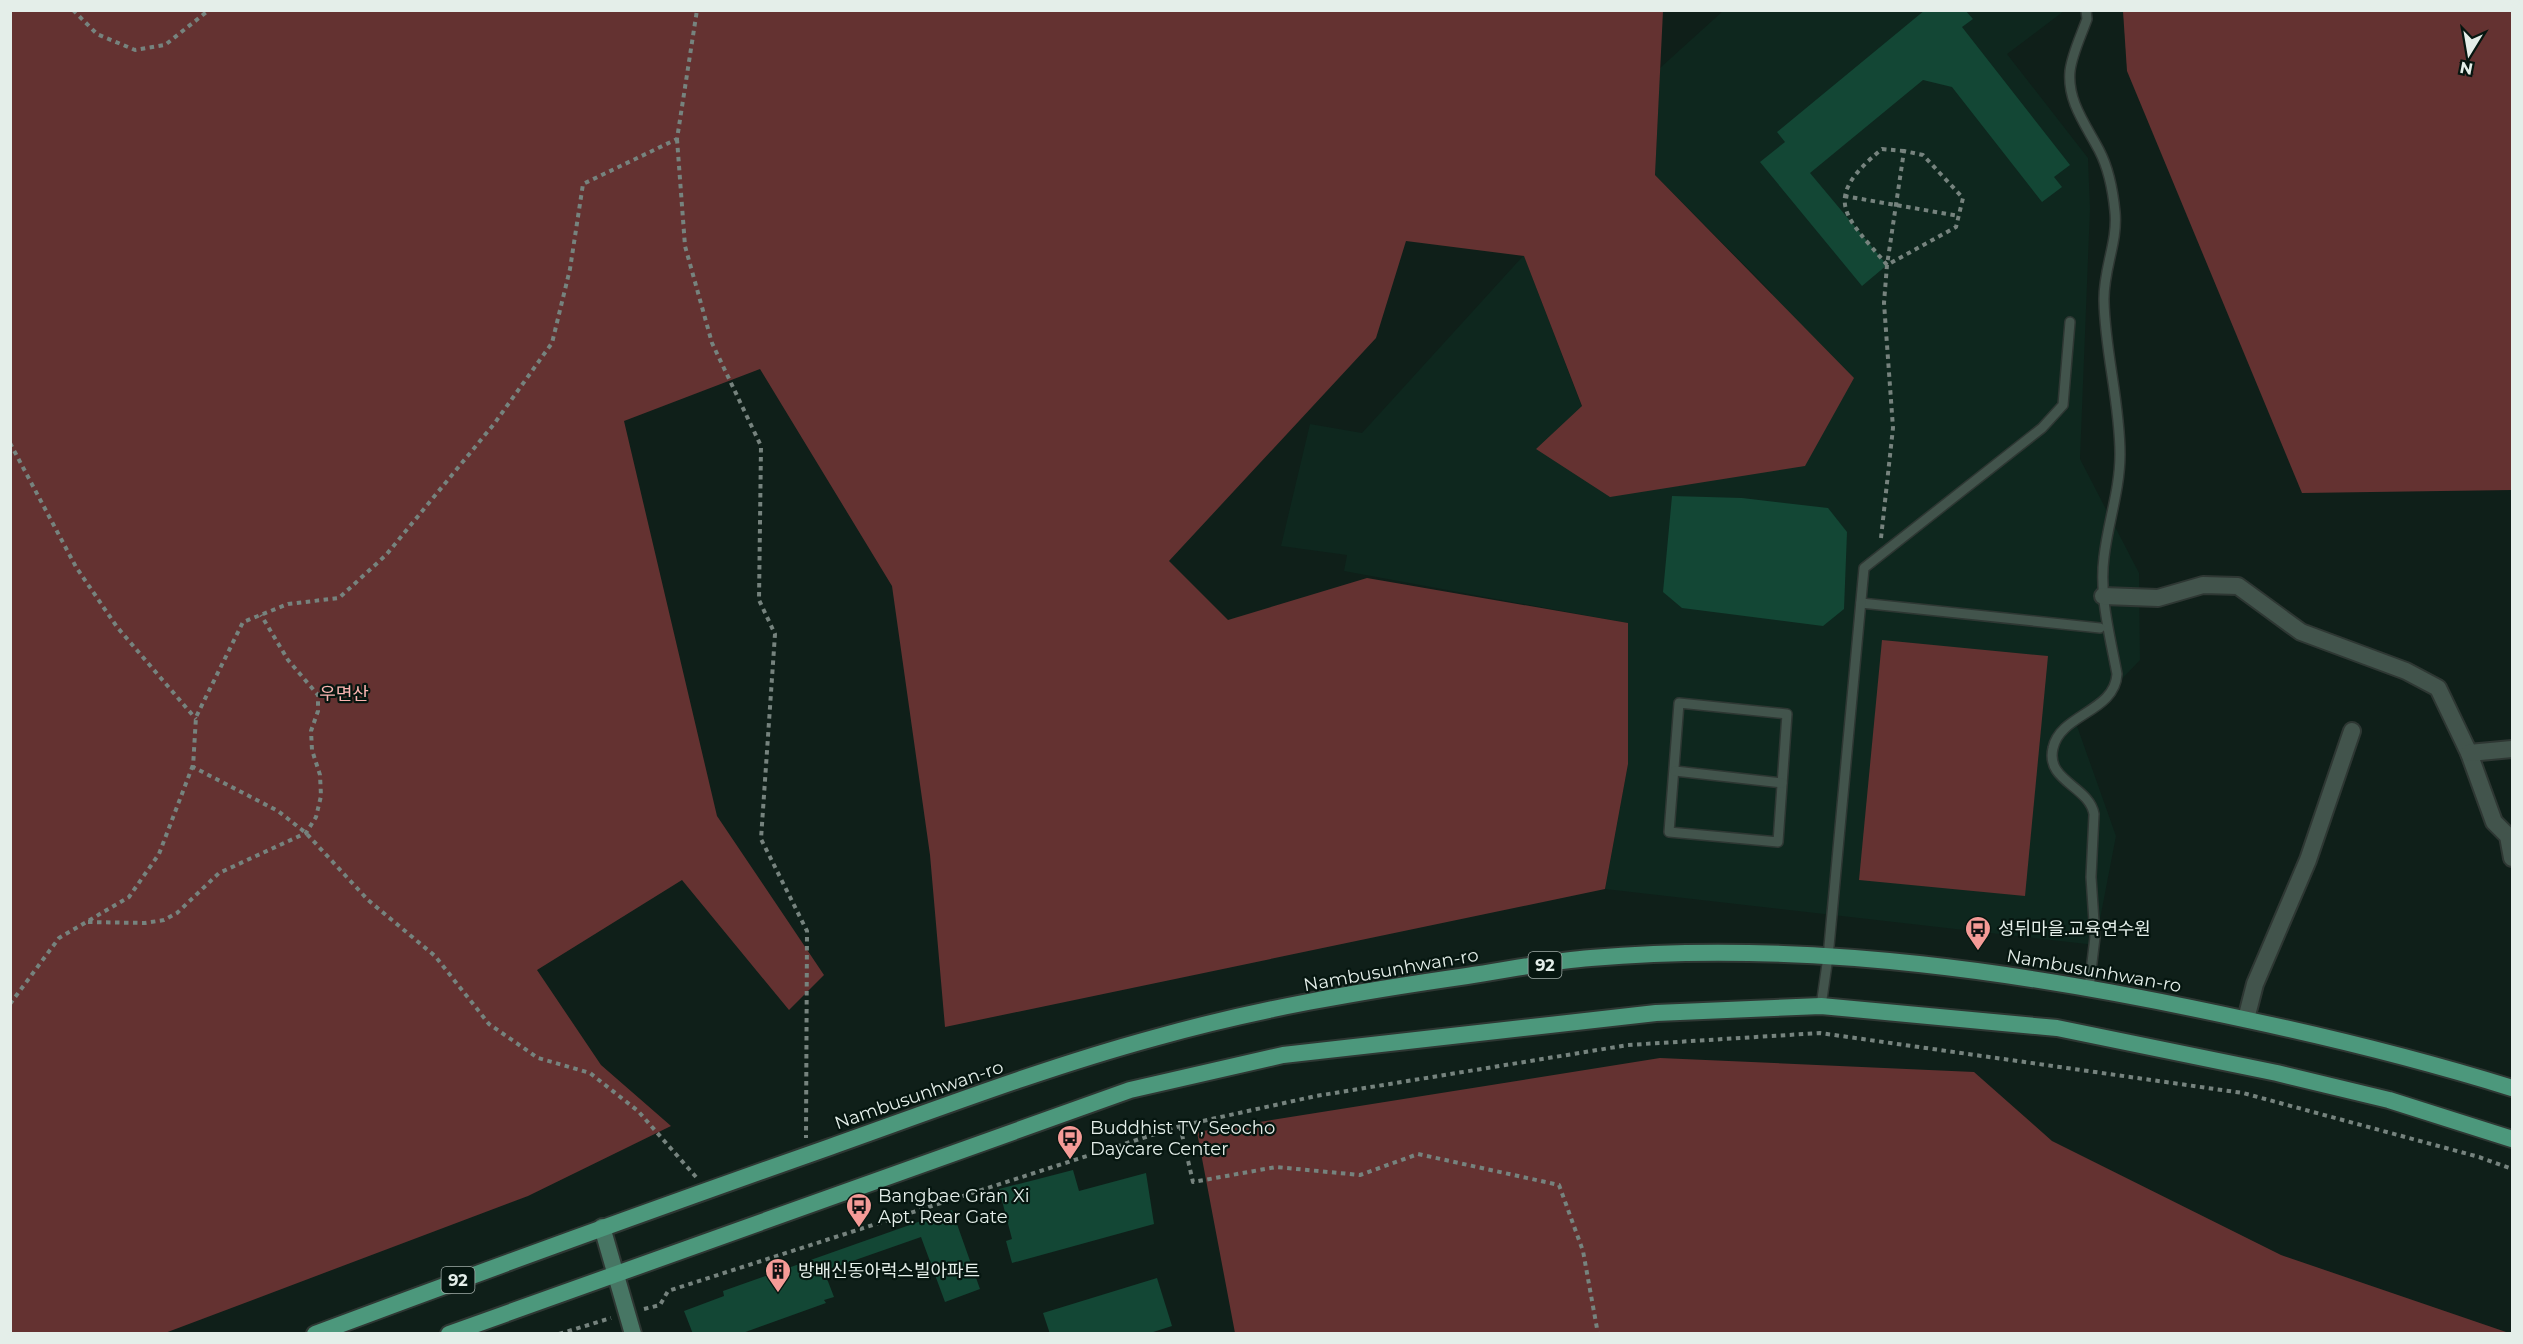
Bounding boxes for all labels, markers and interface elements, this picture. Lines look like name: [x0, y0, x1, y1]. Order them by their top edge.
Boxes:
north arrow: [2439, 24, 2499, 84]
text: N: [2458, 58, 2474, 79]
park label: 우면산: [319, 683, 369, 705]
bus stop icon: 성뒤마을.교육연수원: [1963, 914, 1993, 952]
place label: 성뒤마을.교육연수원: [1998, 918, 2151, 940]
street label: Nambusunhwan-ro: [1302, 944, 1480, 996]
street label: Nambusunhwan-ro: [2005, 945, 2183, 997]
road number: 92: [1528, 952, 1562, 978]
street label: Nambusunhwan-ro: [832, 1056, 1006, 1134]
place label: Buddhist TV, Seocho Daycare Center: [1090, 1117, 1275, 1160]
bus stop icon: Buddhist TV, Seocho Daycare Center: [1055, 1123, 1085, 1161]
place label: Bangbae Gran Xi Apt. Rear Gate: [878, 1185, 1030, 1228]
bus stop icon: Bangbae Gran Xi Apt. Rear Gate: [844, 1191, 874, 1229]
building icon: 방배신동아럭스빌아파트: [763, 1256, 793, 1294]
place label: 방배신동아럭스빌아파트: [798, 1260, 980, 1282]
road number: 92: [442, 1267, 474, 1293]

